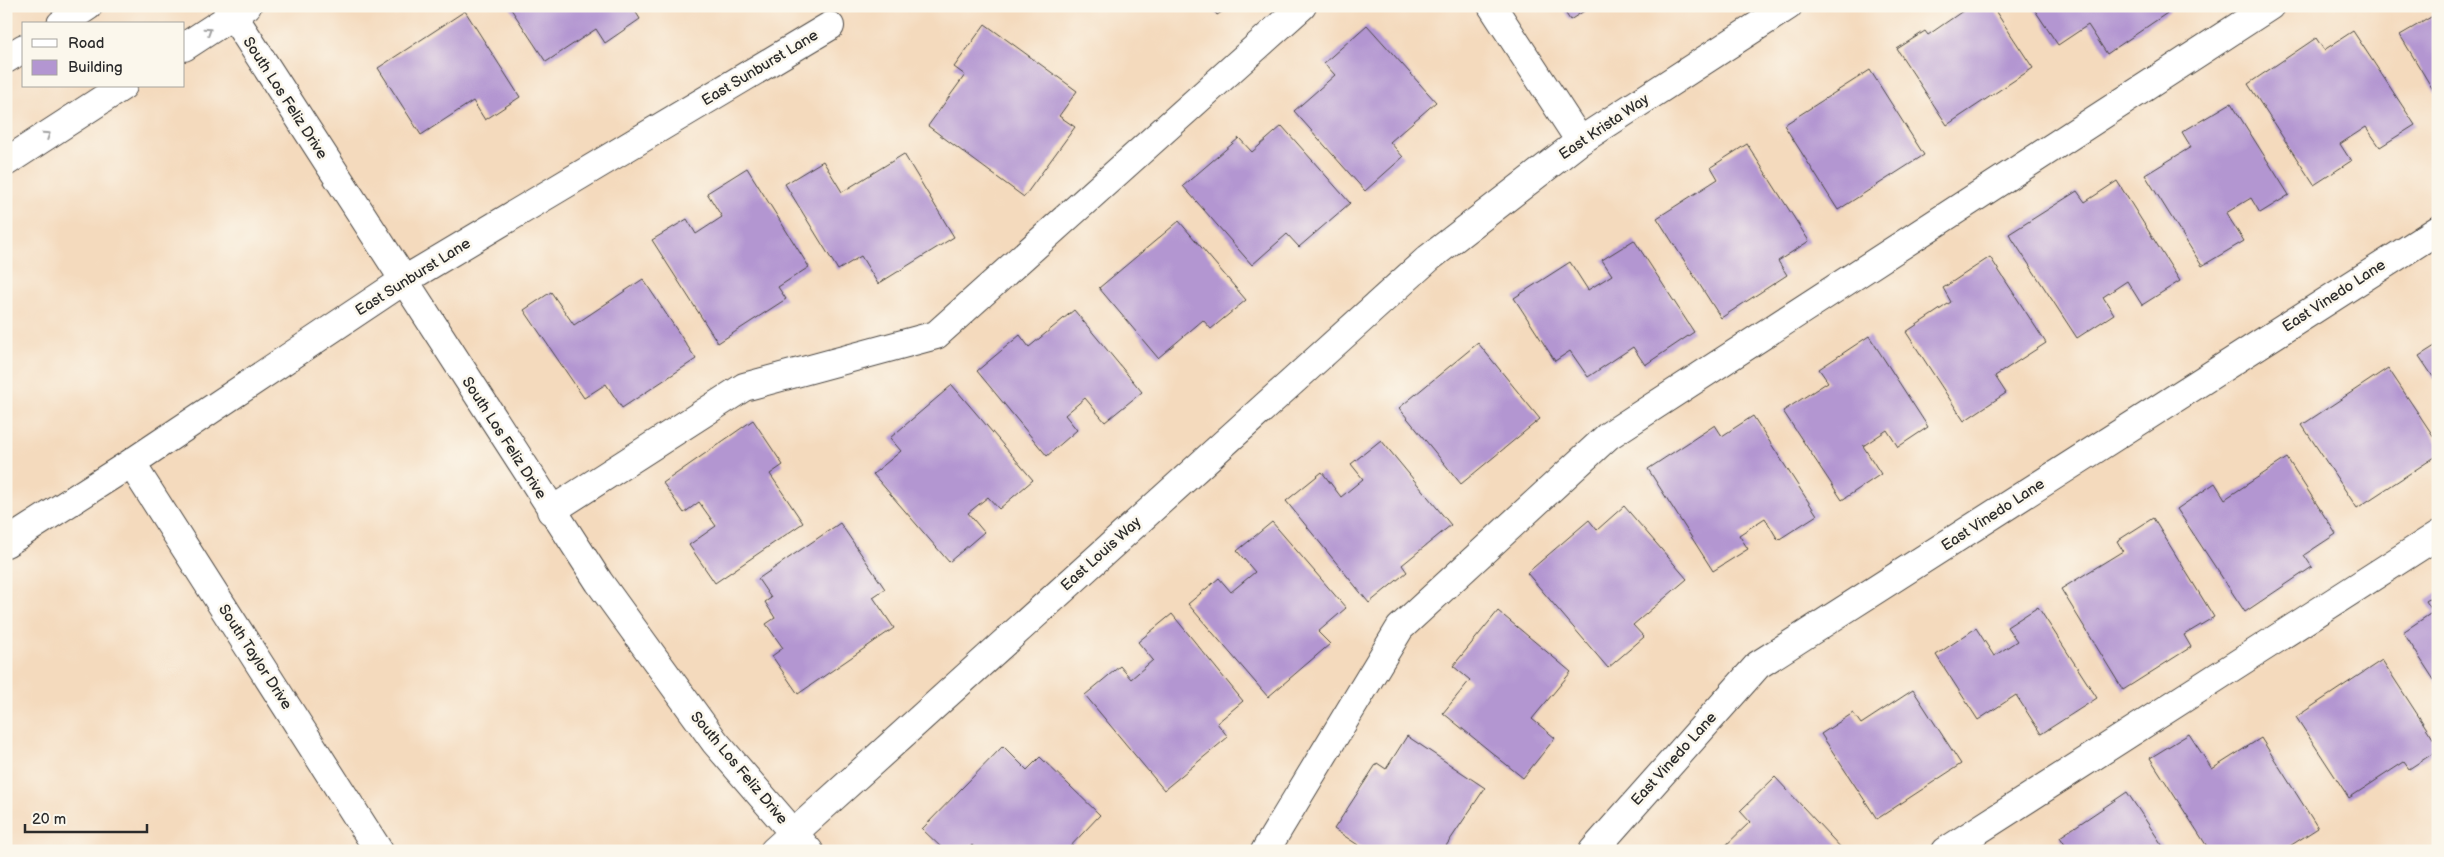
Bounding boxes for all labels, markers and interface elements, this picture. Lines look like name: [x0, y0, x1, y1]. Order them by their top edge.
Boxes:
legend: [22, 22, 185, 88]
street label: East Sunburst Lane: [698, 26, 822, 110]
one-way arrow: [202, 28, 212, 37]
street label: South Los Feliz Drive: [238, 33, 332, 163]
text: Road: [68, 34, 104, 53]
text: Building: [68, 58, 123, 77]
street label: East Krista Way: [1555, 90, 1653, 164]
one-way arrow: [41, 132, 51, 141]
street label: East Sunburst Lane: [352, 234, 474, 320]
street label: East Vinedo Lane: [2279, 255, 2389, 336]
street label: South Los Feliz Drive: [457, 373, 551, 503]
street label: East Vinedo Lane: [1938, 474, 2048, 555]
street label: East Louis Way: [1057, 513, 1145, 595]
street label: South Taylor Drive: [214, 601, 296, 713]
street label: South Los Feliz Drive: [686, 708, 792, 828]
street label: East Vinedo Lane: [1627, 708, 1721, 810]
scale bar: [25, 802, 148, 834]
text: 20 m: [32, 810, 66, 829]

